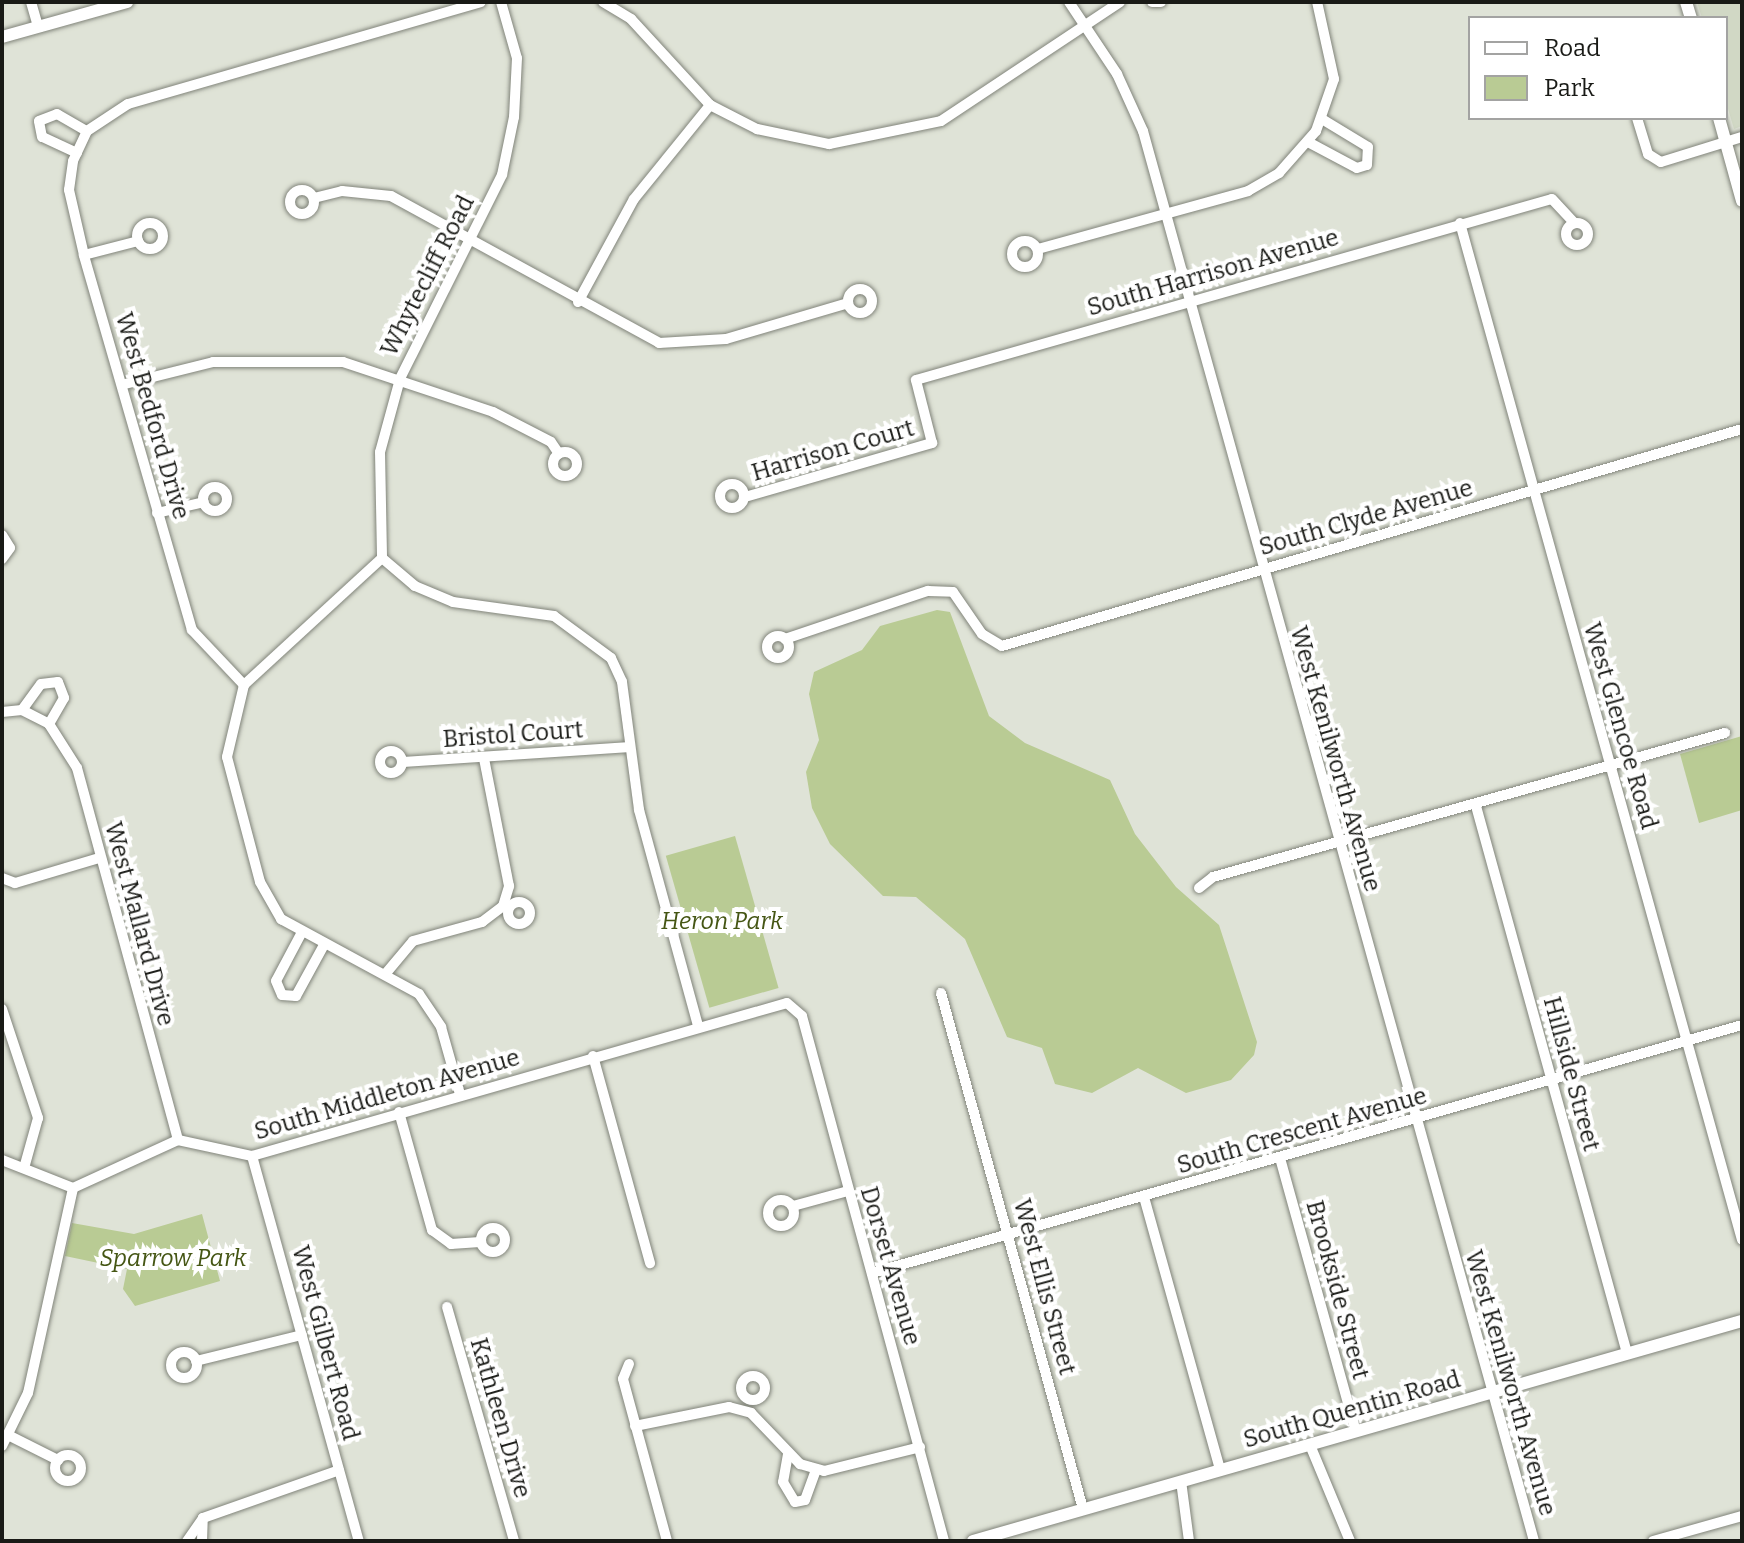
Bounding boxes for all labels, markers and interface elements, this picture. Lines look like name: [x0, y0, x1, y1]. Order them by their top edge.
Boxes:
legend: [1468, 16, 1728, 120]
text: Road: [1544, 34, 1600, 62]
text: Park: [1544, 74, 1595, 102]
street label: Whytecliff Road: [375, 191, 481, 361]
street label: South Harrison Avenue: [1084, 223, 1342, 323]
street label: West Bedford Drive: [109, 309, 195, 523]
street label: Harrison Court: [748, 414, 918, 488]
street label: South Clyde Avenue: [1256, 474, 1476, 562]
street label: West Glencoe Road: [1577, 619, 1663, 833]
street label: West Kenilworth Avenue: [1283, 623, 1387, 895]
street label: Bristol Court: [442, 716, 584, 754]
street label: West Mallard Drive: [98, 819, 180, 1029]
park label: Heron Park: [661, 908, 783, 936]
street label: Hillside Street: [1537, 994, 1605, 1154]
street label: South Middleton Avenue: [251, 1043, 523, 1147]
street label: South Crescent Avenue: [1174, 1082, 1430, 1180]
street label: Dorset Avenue: [854, 1183, 926, 1349]
street label: West Ellis Street: [1007, 1196, 1081, 1378]
street label: Brookside Street: [1299, 1197, 1375, 1383]
street label: West Gilbert Road: [285, 1243, 365, 1443]
park label: Sparrow Park: [100, 1245, 246, 1273]
street label: West Kenilworth Avenue: [1458, 1247, 1562, 1519]
street label: Kathleen Drive: [463, 1335, 537, 1501]
street label: South Quentin Road: [1240, 1365, 1464, 1455]

